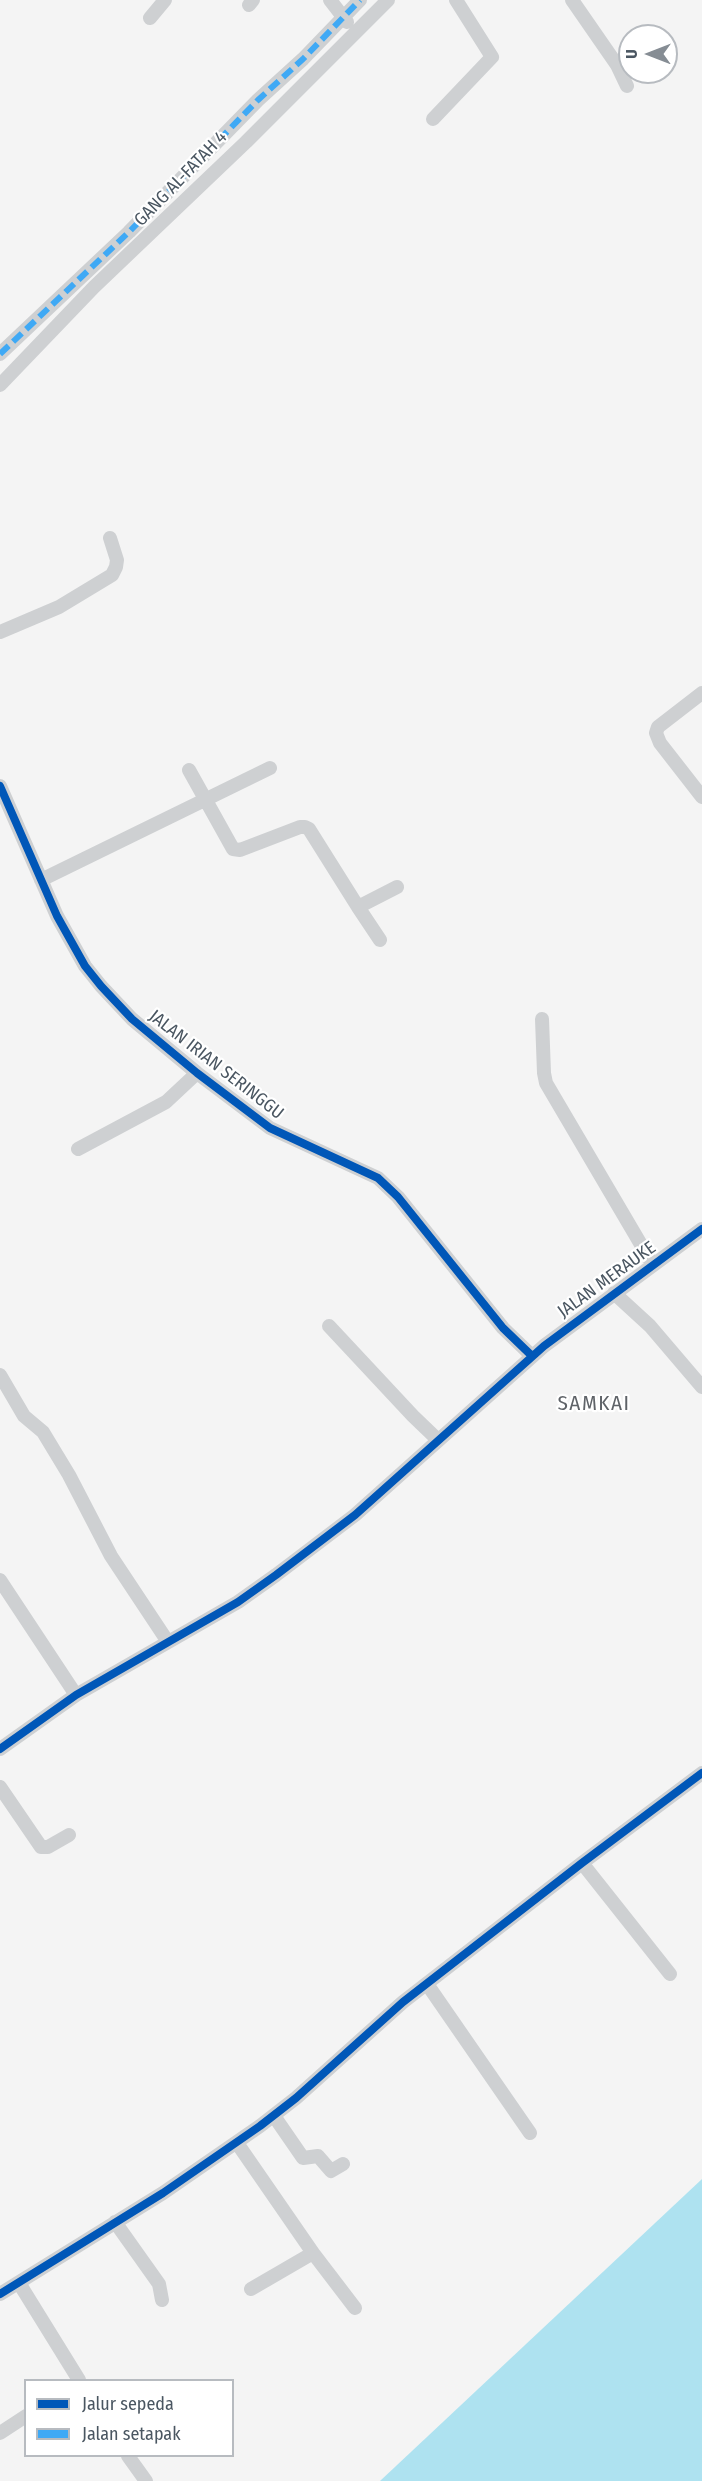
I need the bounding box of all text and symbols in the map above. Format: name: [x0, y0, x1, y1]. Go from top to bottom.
north arrow: [618, 24, 678, 84]
text: U: [622, 49, 641, 59]
street label: GANG AL-FATAH 4: [130, 127, 232, 231]
street label: JALAN IRIAN SERINGGU: [144, 1006, 288, 1124]
street label: JALAN MERAUKE: [554, 1237, 660, 1323]
district label: SAMKAI: [558, 1391, 630, 1417]
legend: [24, 2379, 234, 2457]
text: Jalur sepeda: [82, 2393, 174, 2415]
text: Jalan setapak: [82, 2423, 181, 2445]

